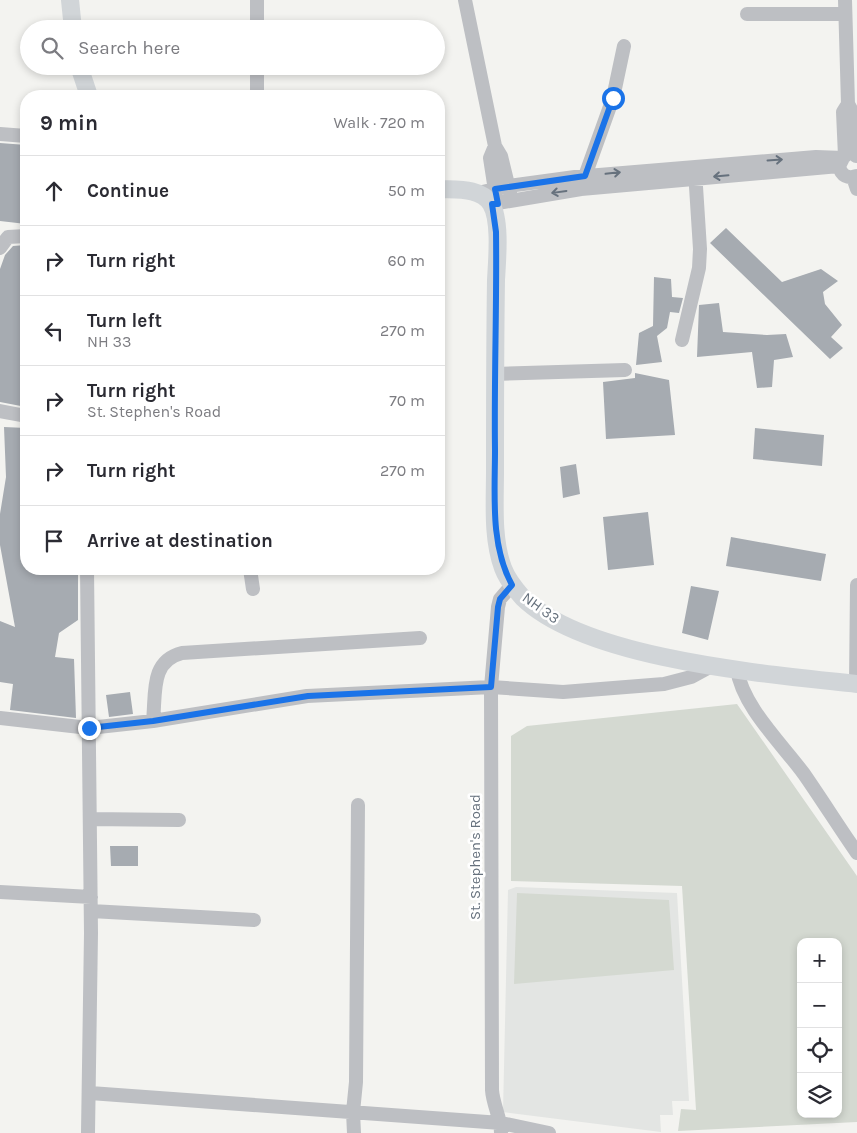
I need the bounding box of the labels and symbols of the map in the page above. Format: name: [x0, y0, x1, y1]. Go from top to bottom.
route start: [602, 87, 625, 110]
one-way arrow: [767, 155, 783, 165]
one-way arrow: [605, 168, 621, 178]
one-way arrow: [713, 171, 729, 181]
one-way arrow: [552, 187, 568, 197]
street label: NH 33: [519, 588, 563, 628]
route end: [78, 717, 101, 740]
street label: St. Stephen's Road: [466, 794, 484, 920]

